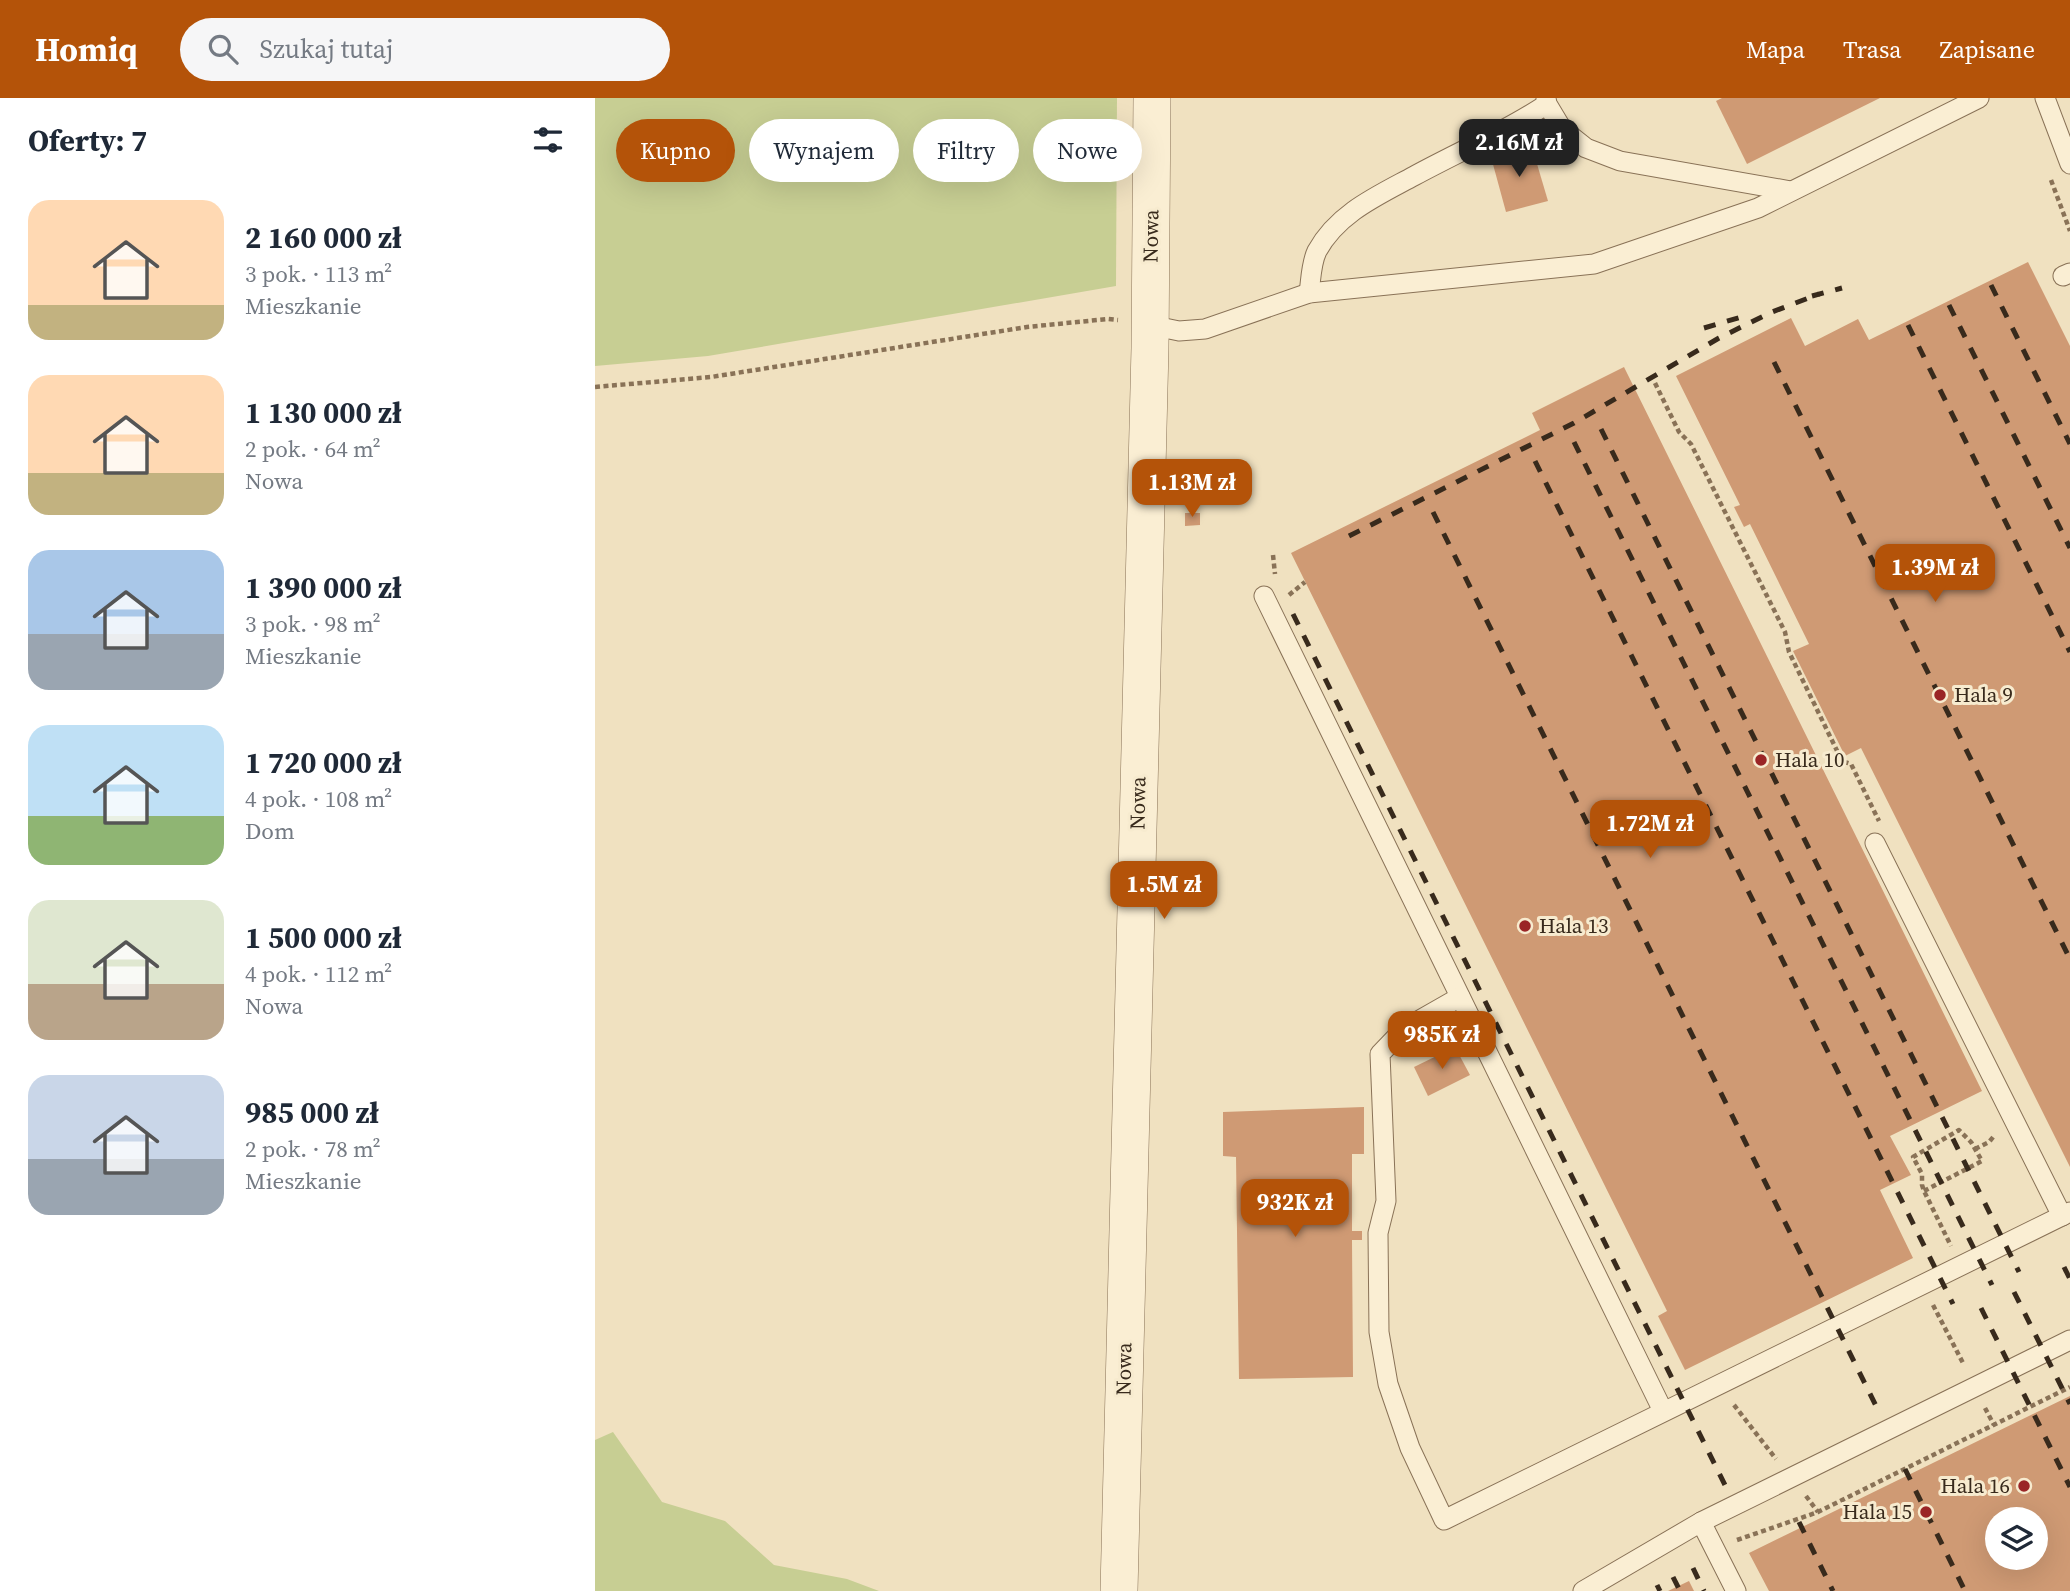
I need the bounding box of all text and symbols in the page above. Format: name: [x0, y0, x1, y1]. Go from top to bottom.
search box: [180, 18, 670, 81]
text: Homiq: [35, 27, 138, 72]
icon: search: [204, 30, 242, 68]
text: Szukaj tutaj: [260, 31, 393, 67]
text: Mapa: [1746, 33, 1805, 66]
text: Trasa: [1843, 33, 1902, 66]
text: Zapisane: [1940, 33, 2035, 66]
chip: Kupno: [616, 119, 735, 182]
chip: Wynajem: [749, 119, 899, 182]
chip: Filtry: [913, 119, 1019, 182]
chip: Nowe: [1033, 119, 1142, 182]
text: Oferty: 7: [28, 120, 147, 161]
pin: 2.16M zł: [1447, 120, 1591, 179]
icon: filters: [529, 121, 567, 159]
text: 2.16M zł: [1475, 126, 1563, 158]
street label: Nowa: [1136, 209, 1165, 263]
text: 2 160 000 zł: [245, 217, 402, 258]
icon: home: [84, 228, 168, 312]
text: 3 pok. · 113 m²: [245, 258, 392, 290]
text: Mieszkanie: [245, 290, 362, 322]
text: 1 130 000 zł: [245, 392, 402, 433]
icon: home: [84, 403, 168, 487]
text: 2 pok. · 64 m²: [245, 433, 381, 465]
pin: 1.13M zł: [1120, 460, 1264, 519]
text: Nowa: [245, 465, 303, 497]
text: 1.13M zł: [1148, 466, 1236, 498]
pin: 1.39M zł: [1863, 545, 2007, 604]
text: 1.39M zł: [1891, 551, 1979, 583]
text: 1 390 000 zł: [245, 567, 402, 608]
icon: home: [84, 578, 168, 662]
text: 3 pok. · 98 m²: [245, 608, 381, 640]
text: Mieszkanie: [245, 640, 362, 672]
place label: Hala 9: [1954, 680, 2013, 709]
marker: Hala 9: [1932, 687, 1948, 703]
text: 1 720 000 zł: [245, 742, 402, 783]
place label: Hala 10: [1775, 745, 1844, 774]
marker: Hala 10: [1753, 752, 1769, 768]
icon: home: [84, 753, 168, 837]
street label: Nowa: [1123, 776, 1152, 830]
text: 4 pok. · 108 m²: [245, 783, 392, 815]
pin: 1.72M zł: [1578, 800, 1722, 860]
text: 1.72M zł: [1606, 807, 1694, 839]
text: Dom: [245, 815, 295, 847]
pin: 1.5M zł: [1099, 862, 1229, 921]
text: 1.5M zł: [1126, 868, 1202, 900]
place label: Hala 13: [1539, 911, 1608, 940]
text: 1 500 000 zł: [245, 917, 402, 958]
marker: Hala 13: [1517, 918, 1533, 934]
icon: home: [84, 928, 168, 1012]
text: 4 pok. · 112 m²: [245, 958, 392, 990]
text: Nowa: [245, 990, 303, 1022]
pin: 985K zł: [1377, 1012, 1507, 1071]
text: 985K zł: [1404, 1018, 1480, 1050]
text: 985 000 zł: [245, 1092, 379, 1133]
icon: home: [84, 1103, 168, 1187]
text: 2 pok. · 78 m²: [245, 1133, 381, 1165]
text: Mieszkanie: [245, 1165, 362, 1197]
pin: 932K zł: [1230, 1180, 1360, 1239]
text: 932K zł: [1257, 1186, 1333, 1218]
street label: Nowa: [1109, 1342, 1138, 1396]
place label: Hala 16: [1941, 1471, 2010, 1500]
marker: Hala 16: [2016, 1478, 2032, 1494]
place label: Hala 15: [1843, 1497, 1912, 1526]
marker: Hala 15: [1918, 1504, 1934, 1520]
map controls: [1985, 1507, 2048, 1570]
button: layers: [1985, 1507, 2048, 1570]

